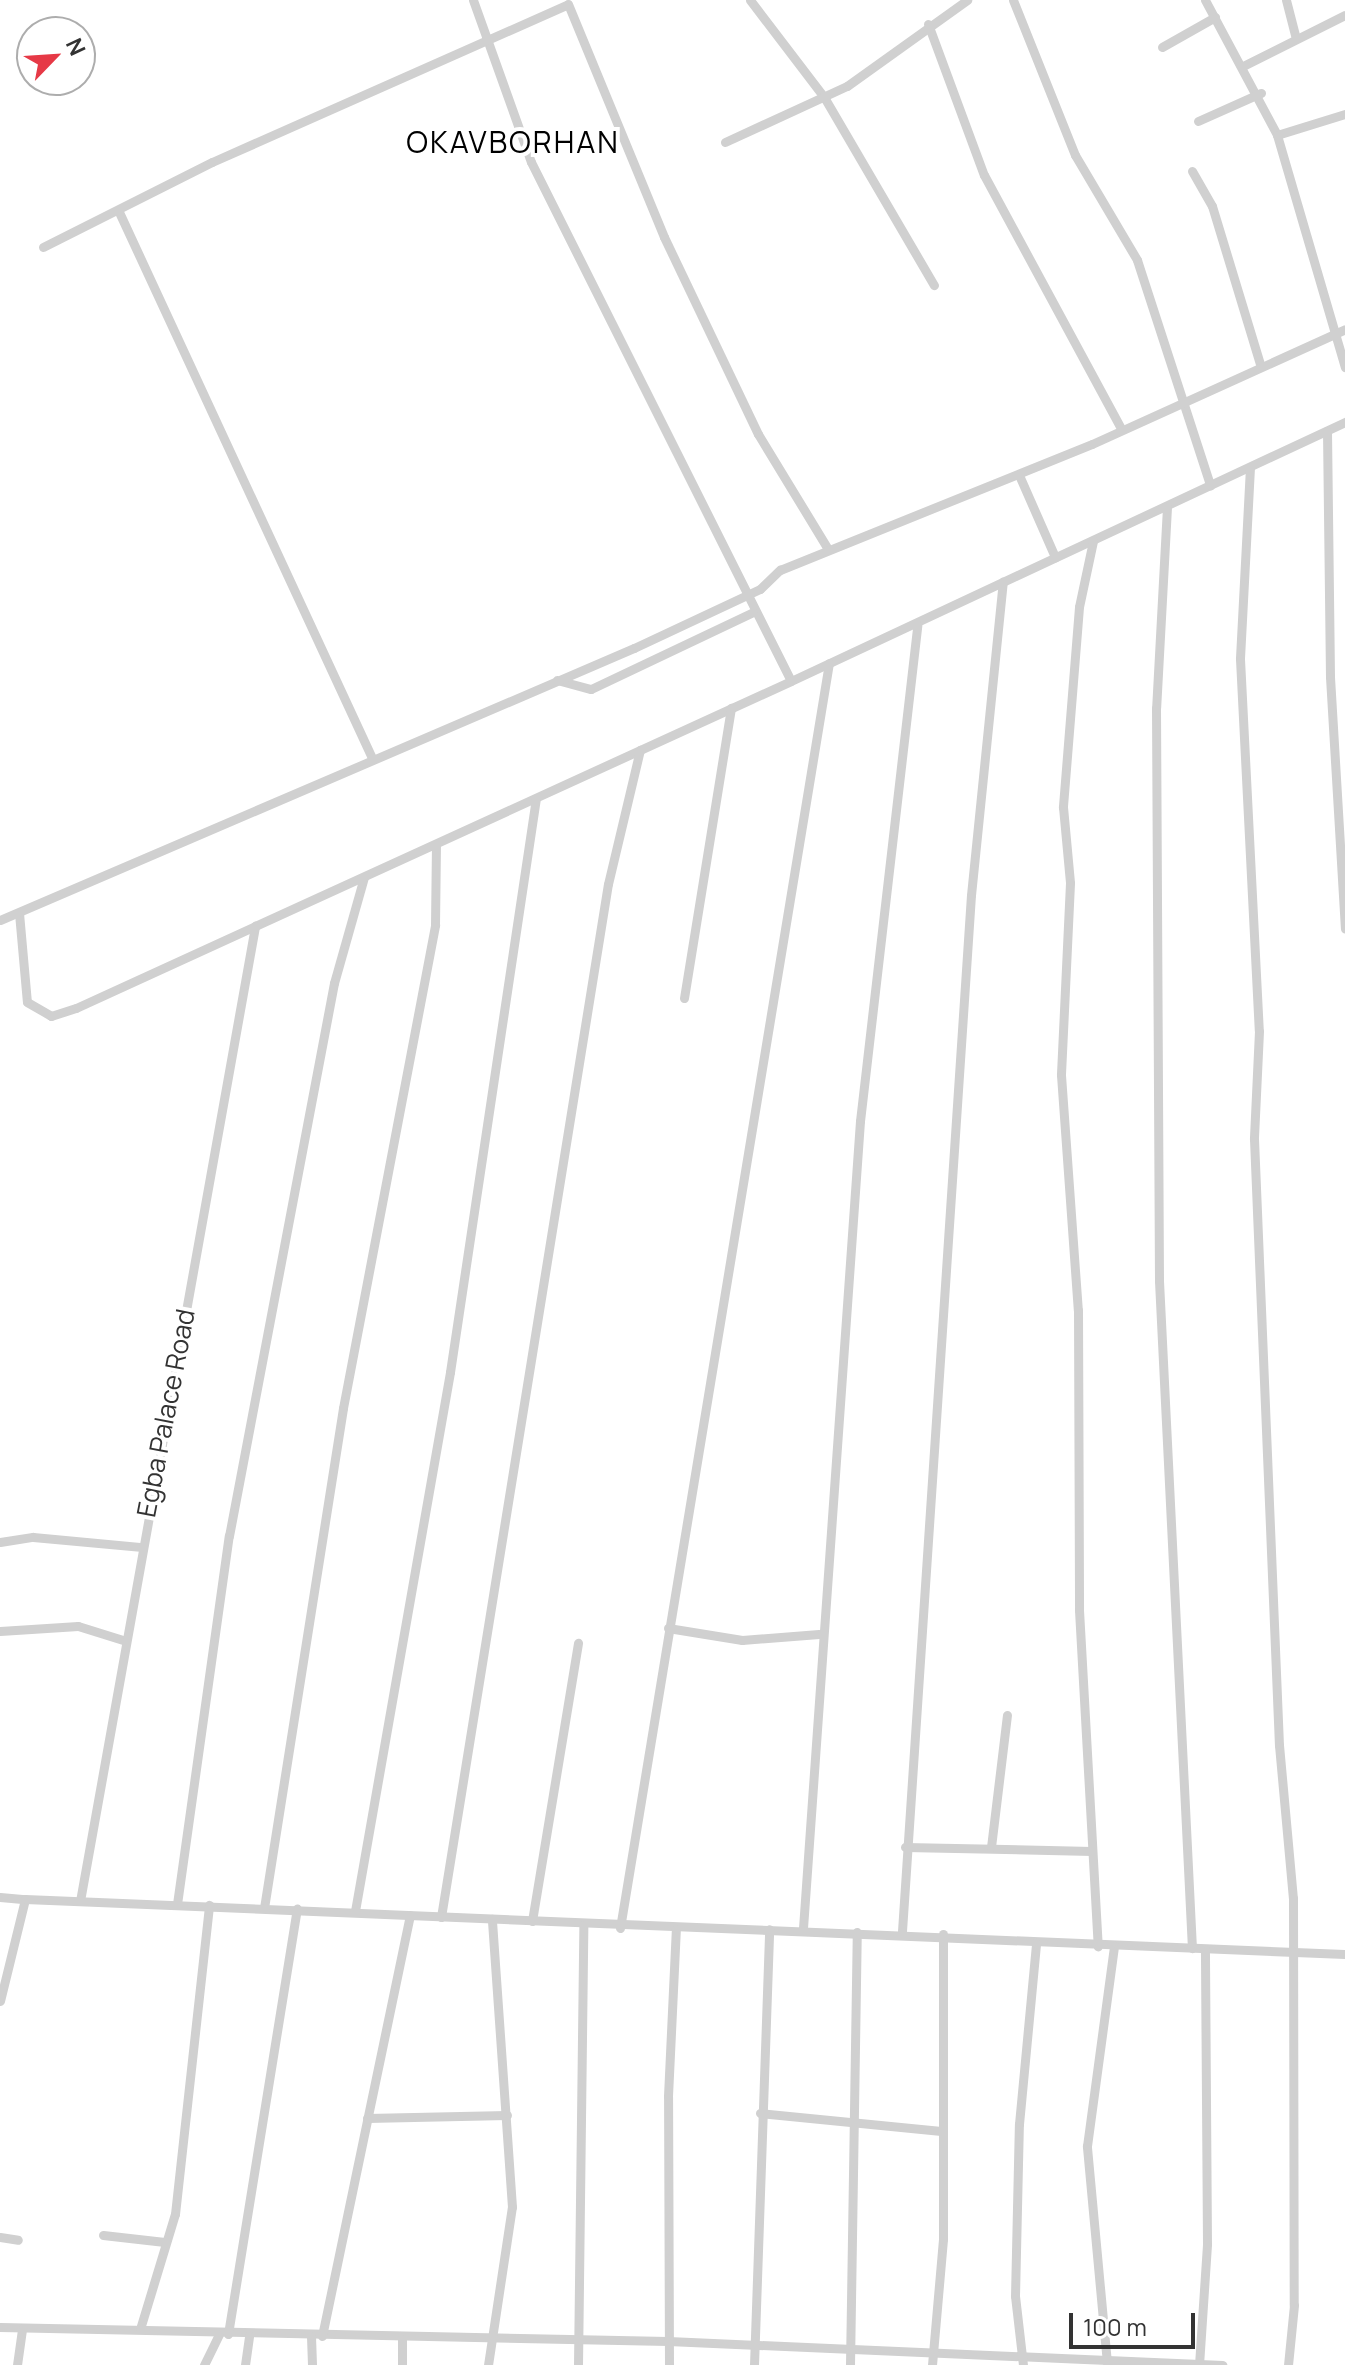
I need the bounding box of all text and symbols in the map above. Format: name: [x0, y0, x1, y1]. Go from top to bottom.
north arrow: [16, 16, 96, 96]
text: N: [59, 33, 93, 60]
district label: OKAVBORHAN: [406, 124, 620, 160]
street label: Egba Palace Road: [131, 1306, 201, 1520]
scale bar: [1073, 2297, 1199, 2347]
text: 100 m: [1083, 2310, 1147, 2343]

